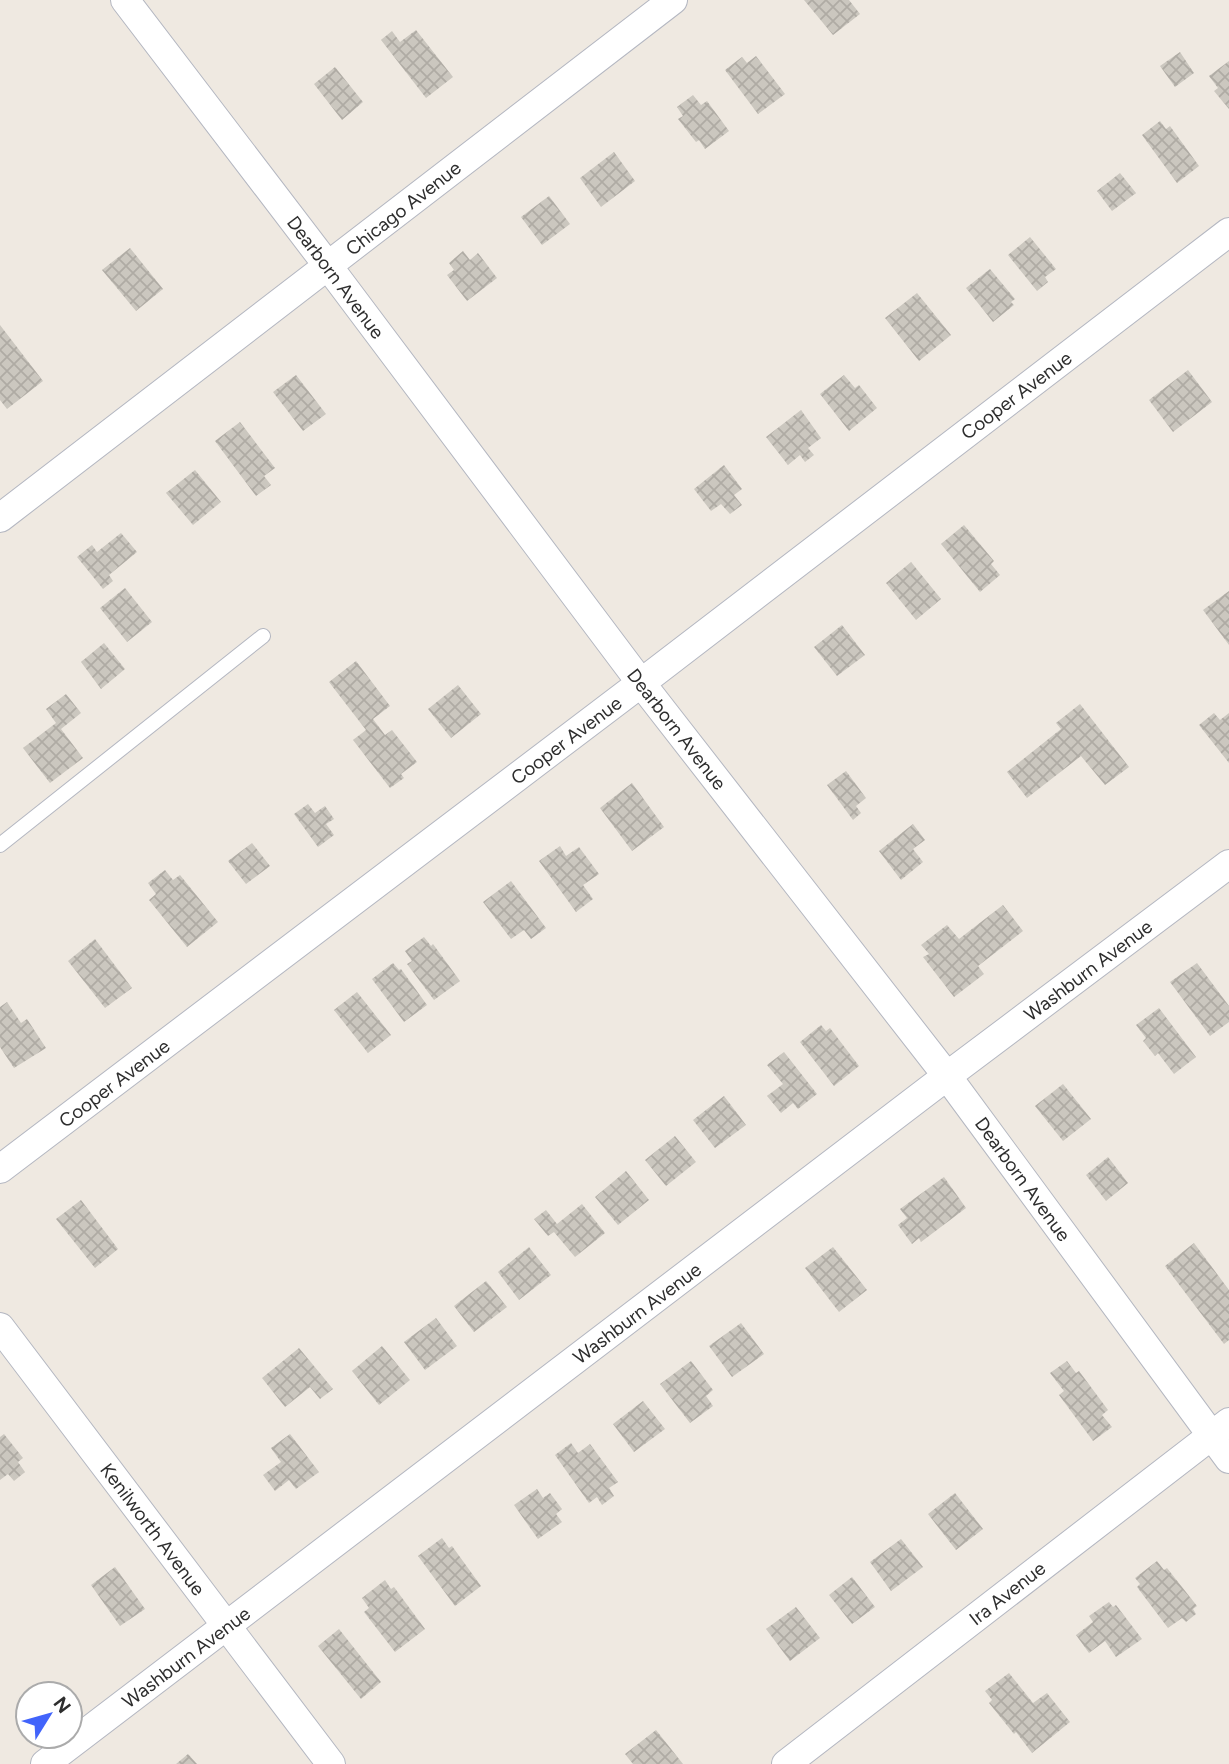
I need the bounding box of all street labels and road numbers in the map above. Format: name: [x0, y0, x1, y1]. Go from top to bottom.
street label: Chicago Avenue: [341, 156, 465, 260]
street label: Dearborn Avenue: [282, 211, 389, 343]
street label: Cooper Avenue: [956, 346, 1076, 445]
street label: Dearborn Avenue: [622, 664, 731, 795]
street label: Cooper Avenue: [506, 691, 626, 790]
street label: Washburn Avenue: [1020, 915, 1157, 1026]
street label: Cooper Avenue: [54, 1034, 174, 1133]
street label: Dearborn Avenue: [970, 1113, 1075, 1246]
street label: Washburn Avenue: [569, 1258, 706, 1369]
street label: Kenilworth Avenue: [95, 1459, 210, 1600]
street label: Ira Avenue: [965, 1557, 1050, 1630]
street label: Washburn Avenue: [118, 1602, 255, 1713]

